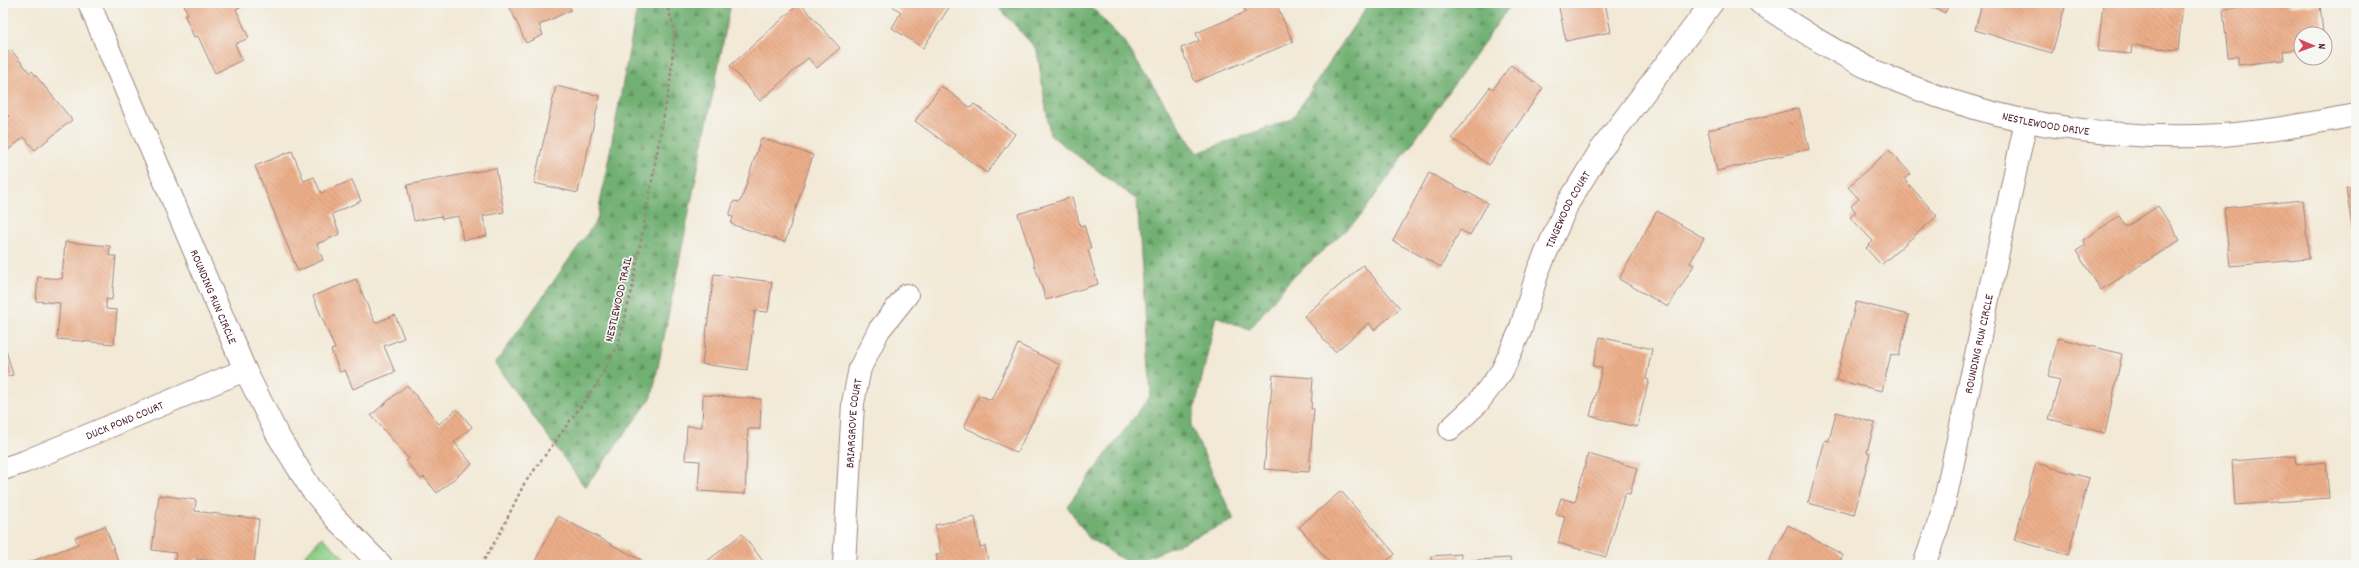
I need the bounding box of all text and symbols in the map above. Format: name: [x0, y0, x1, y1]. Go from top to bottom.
north arrow: [2293, 26, 2333, 66]
text: N: [2313, 43, 2329, 50]
street label: NESTLEWOOD DRIVE: [2000, 108, 2091, 141]
street label: TINGEWOOD COURT: [1542, 168, 1596, 251]
street label: ROUNDING RUN CIRCLE: [185, 247, 240, 348]
street label: NESTLEWOOD TRAIL: [601, 255, 638, 344]
street label: ROUNDING RUN CIRCLE: [1961, 292, 1999, 396]
street label: BRIARGROVE COURT: [842, 377, 868, 469]
street label: DUCK POND COURT: [84, 398, 167, 445]

